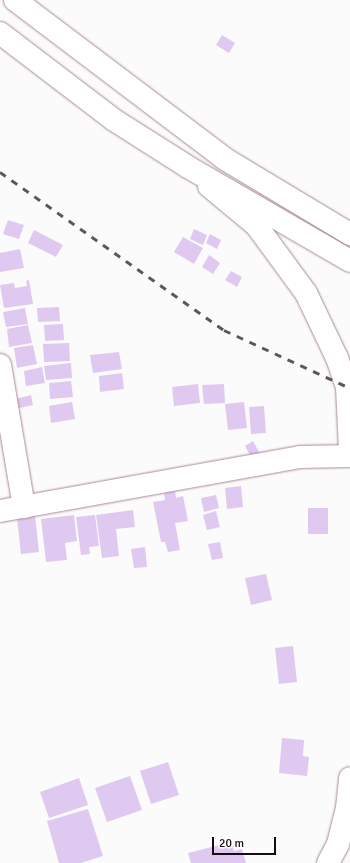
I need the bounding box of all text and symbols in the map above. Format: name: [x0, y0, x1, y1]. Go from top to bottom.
scale bar: [214, 829, 278, 855]
text: 20 m: [219, 836, 244, 851]

